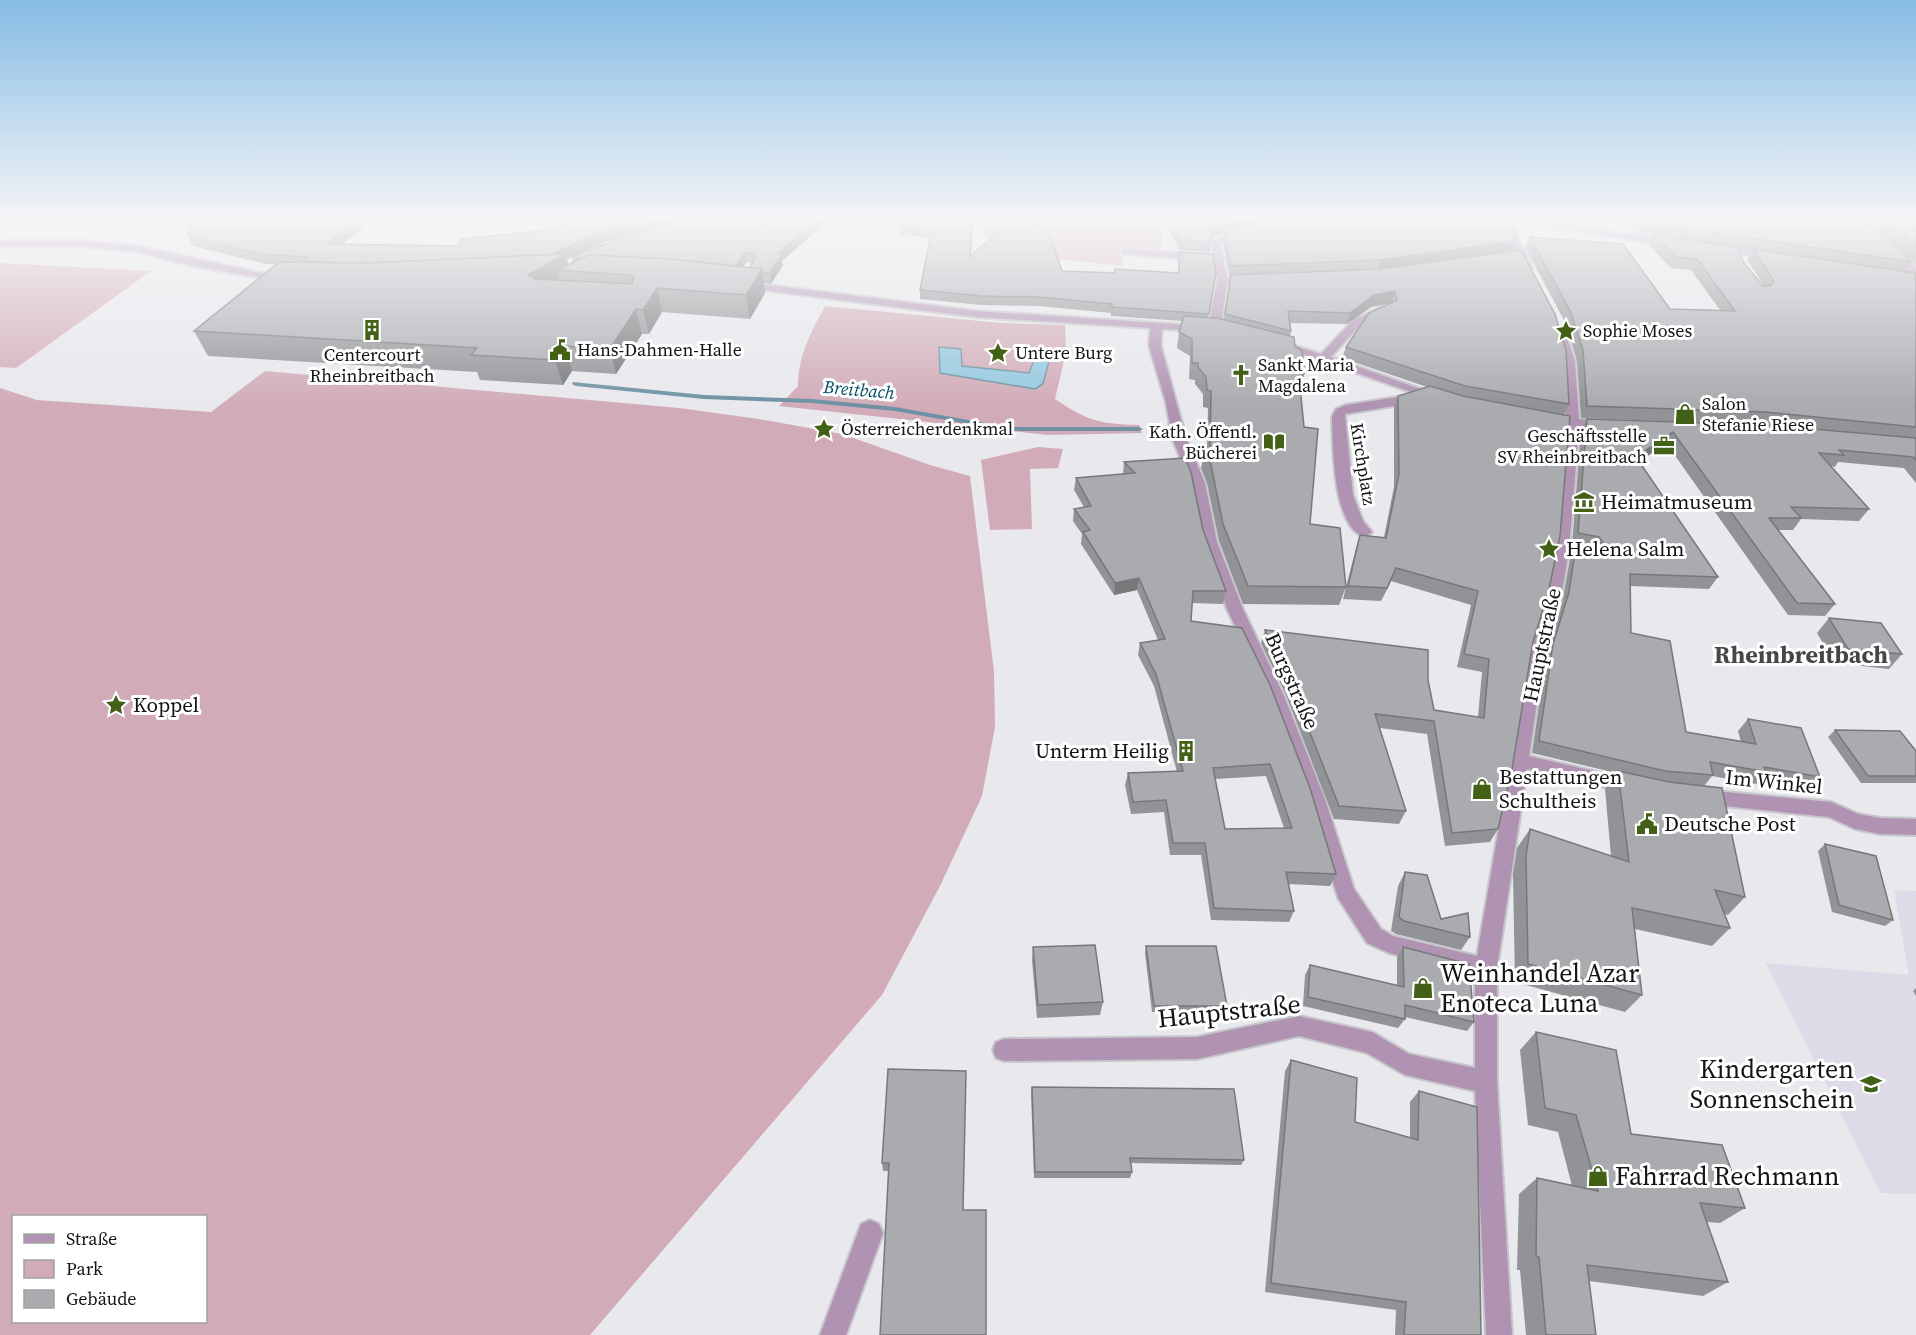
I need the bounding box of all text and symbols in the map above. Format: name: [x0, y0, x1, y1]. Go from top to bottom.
building icon: Centercourt Rheinbreitbach: [360, 318, 384, 342]
place label: Sophie Moses: [1583, 318, 1693, 343]
place icon: Sophie Moses: [1554, 319, 1578, 343]
place label: Hans-Dahmen-Halle: [577, 337, 742, 362]
public building icon: Hans-Dahmen-Halle: [548, 338, 572, 362]
place label: Untere Burg: [1015, 340, 1112, 365]
place icon: Untere Burg: [986, 341, 1010, 365]
place label: Centercourt Rheinbreitbach: [309, 342, 435, 388]
place label: Sankt Maria Magdalena: [1258, 352, 1355, 398]
church icon: Sankt Maria Magdalena: [1229, 363, 1253, 387]
water label: Breitbach: [821, 374, 896, 405]
place label: Salon Stefanie Riese: [1702, 391, 1814, 437]
shop icon: Salon Stefanie Riese: [1673, 402, 1697, 426]
place label: Österreicherdenkmal: [841, 416, 1013, 441]
place icon: Österreicherdenkmal: [812, 417, 836, 441]
place label: Kath. Öffentl. Bücherei: [1149, 419, 1257, 465]
street label: Kirchplatz: [1345, 421, 1382, 507]
place label: Geschäftsstelle SV Rheinbreitbach: [1498, 423, 1647, 469]
library icon: Kath. Öffentl. Bücherei: [1262, 430, 1286, 454]
office icon: Geschäftsstelle SV Rheinbreitbach: [1652, 434, 1676, 458]
place label: Heimatmuseum: [1601, 487, 1753, 516]
museum icon: Heimatmuseum: [1572, 490, 1596, 514]
place label: Helena Salm: [1566, 534, 1685, 563]
place icon: Helena Salm: [1537, 537, 1561, 561]
street label: Hauptstraße: [1515, 585, 1568, 705]
street label: Burgstraße: [1258, 628, 1327, 734]
district label: Rheinbreitbach: [1714, 638, 1888, 671]
place label: Koppel: [133, 690, 199, 719]
place icon: Koppel: [104, 693, 128, 717]
place label: Unterm Heilig: [1035, 736, 1169, 765]
building icon: Unterm Heilig: [1174, 739, 1198, 763]
place label: Bestattungen Schultheis: [1499, 762, 1623, 815]
street label: Im Winkel: [1724, 762, 1824, 801]
shop icon: Bestattungen Schultheis: [1470, 777, 1494, 801]
place label: Deutsche Post: [1664, 809, 1796, 838]
public building icon: Deutsche Post: [1635, 812, 1659, 836]
place label: Weinhandel Azar Enoteca Luna: [1440, 955, 1639, 1021]
shop icon: Weinhandel Azar Enoteca Luna: [1411, 976, 1435, 1000]
street label: Hauptstraße: [1156, 986, 1302, 1036]
place label: Kindergarten Sonnenschein: [1690, 1051, 1854, 1117]
school or university icon: Kindergarten Sonnenschein: [1859, 1072, 1883, 1096]
place label: Fahrrad Rechmann: [1615, 1158, 1840, 1194]
shop icon: Fahrrad Rechmann: [1586, 1164, 1610, 1188]
legend: [12, 1215, 207, 1323]
text: Straße: [66, 1226, 117, 1251]
text: Park: [66, 1256, 103, 1281]
text: Gebäude: [66, 1286, 137, 1311]

